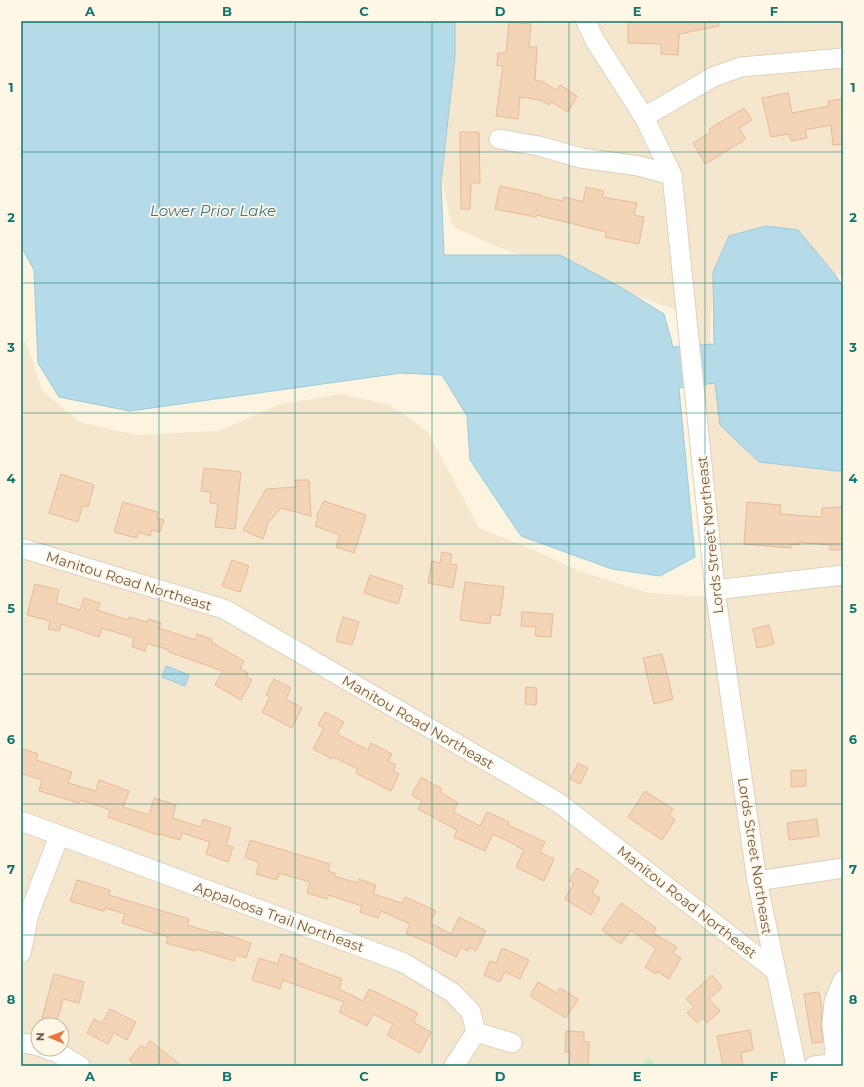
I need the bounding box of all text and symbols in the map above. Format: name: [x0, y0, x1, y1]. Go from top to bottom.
text: A: [84, 3, 96, 19]
text: B: [222, 3, 232, 19]
text: C: [359, 3, 369, 19]
text: D: [495, 3, 506, 19]
text: E: [633, 3, 642, 19]
text: F: [770, 3, 778, 19]
text: 1: [8, 79, 14, 95]
text: 1: [850, 79, 856, 95]
water label: Lower Prior Lake: [150, 201, 276, 220]
text: 2: [7, 209, 15, 225]
text: 2: [849, 209, 857, 225]
text: 3: [6, 339, 15, 355]
text: 3: [848, 339, 857, 355]
street label: Lords Street Northeast: [693, 455, 727, 615]
text: 4: [7, 470, 16, 486]
text: 4: [849, 470, 858, 486]
street label: Manitou Road Northeast: [44, 547, 214, 615]
text: 5: [7, 600, 15, 616]
text: 5: [849, 600, 857, 616]
street label: Manitou Road Northeast: [339, 671, 497, 773]
text: 6: [7, 731, 16, 747]
text: 6: [849, 731, 858, 747]
street label: Lords Street Northeast: [734, 776, 776, 936]
street label: Manitou Road Northeast: [614, 842, 761, 962]
text: 7: [7, 861, 15, 877]
text: 7: [849, 861, 857, 877]
street label: Appaloosa Trail Northeast: [191, 878, 367, 956]
text: 8: [7, 991, 16, 1007]
text: 8: [849, 991, 858, 1007]
north arrow: [30, 1017, 70, 1057]
text: N: [33, 1032, 47, 1041]
text: A: [84, 1068, 96, 1084]
text: B: [222, 1068, 232, 1084]
text: C: [359, 1068, 369, 1084]
text: D: [495, 1068, 506, 1084]
text: E: [633, 1068, 642, 1084]
text: F: [770, 1068, 778, 1084]

